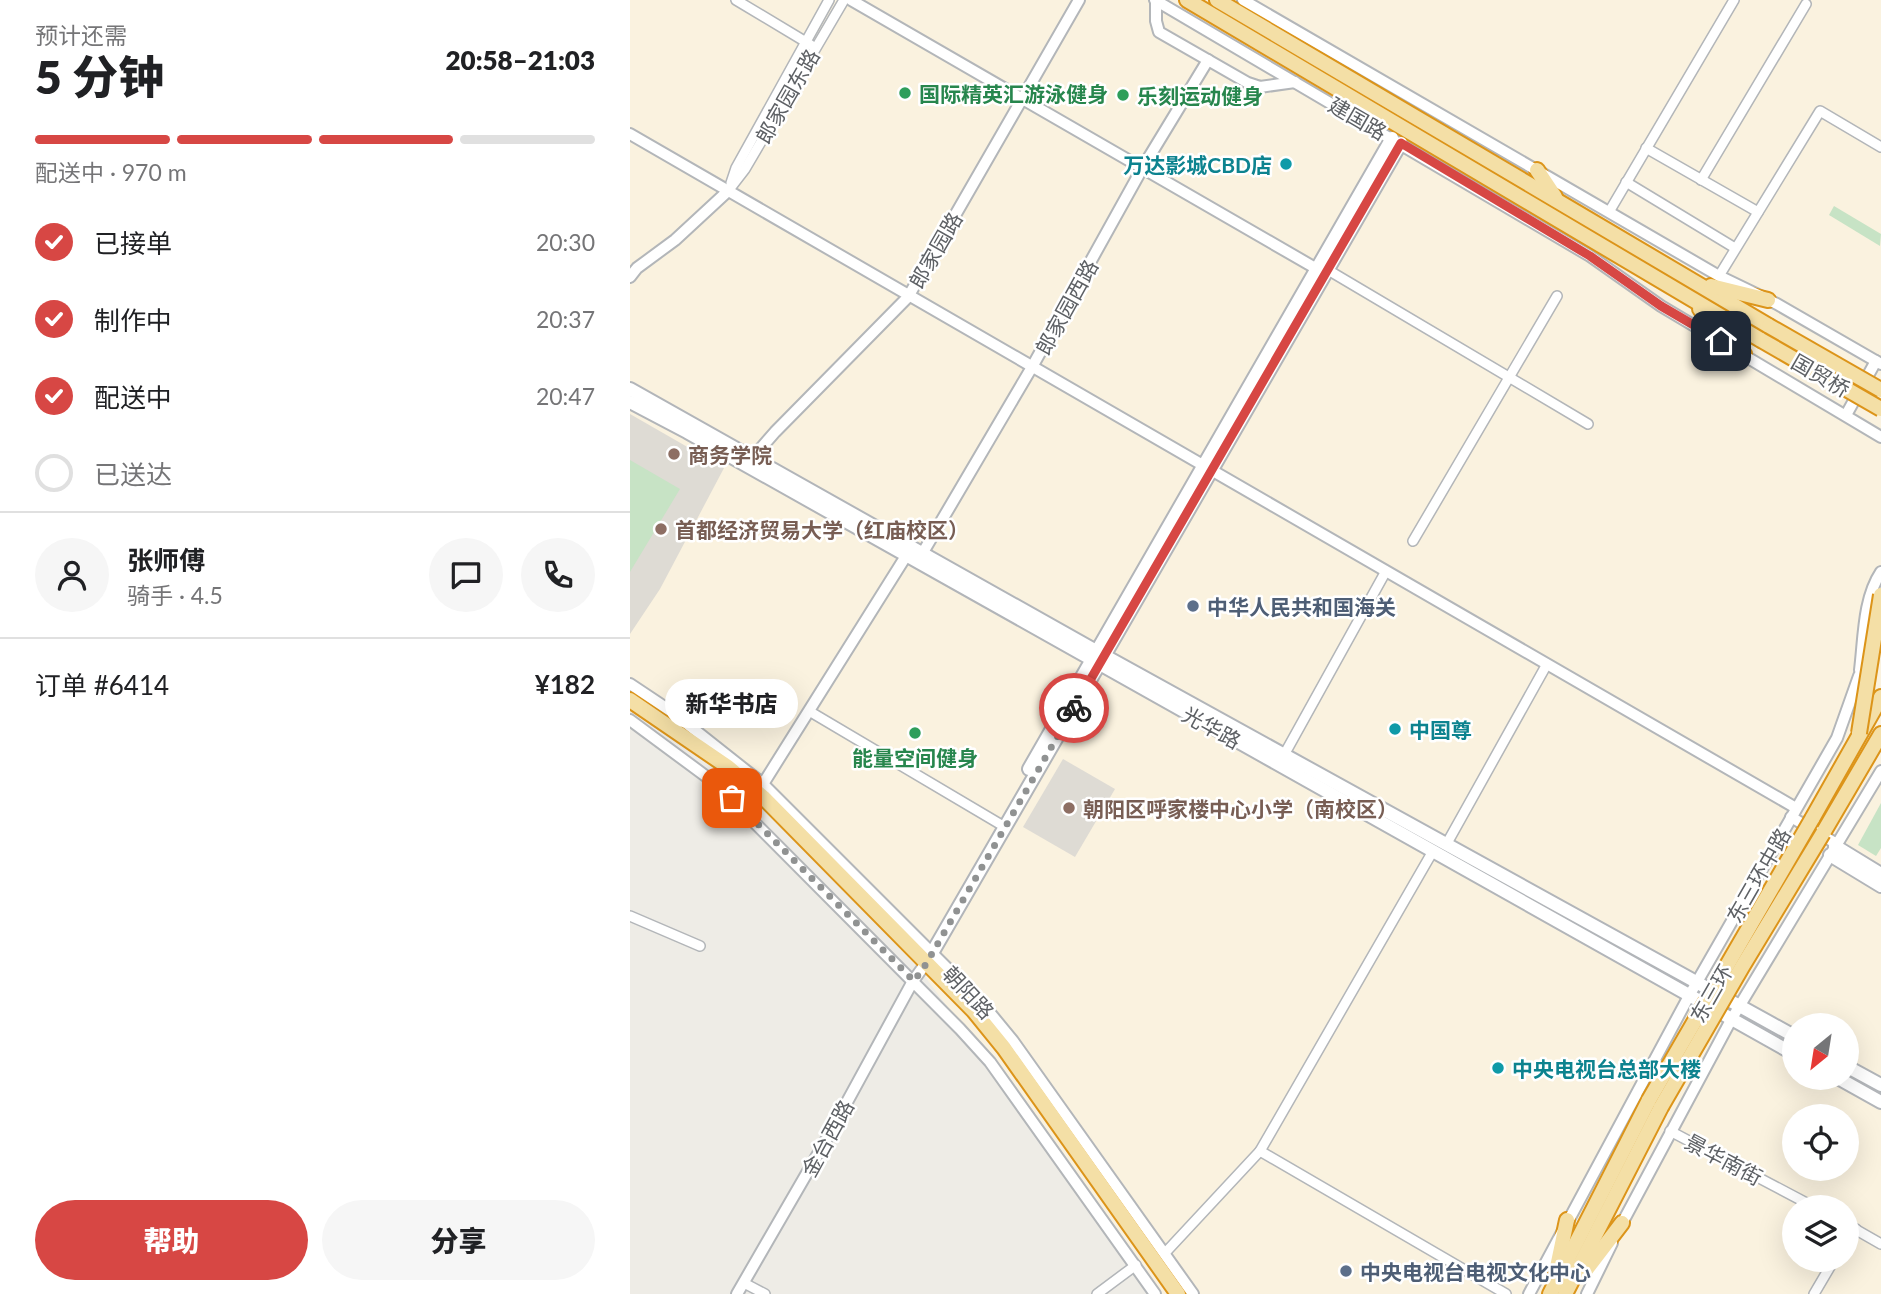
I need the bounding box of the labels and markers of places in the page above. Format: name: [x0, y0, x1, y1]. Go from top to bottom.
place label: 国际精英汇游泳健身: [919, 81, 1108, 106]
place label: 乐刻运动健身: [1137, 83, 1263, 108]
marker: 国际精英汇游泳健身: [897, 85, 913, 101]
marker: 乐刻运动健身: [1115, 87, 1131, 103]
place label: 万达影城CBD店: [1123, 152, 1272, 177]
marker: 万达影城CBD店: [1278, 156, 1294, 172]
pin: [1691, 311, 1751, 371]
place label: 商务学院: [688, 442, 772, 467]
marker: 商务学院: [666, 446, 682, 462]
place label: 首都经济贸易大学（红庙校区）: [675, 517, 969, 542]
marker: 首都经济贸易大学（红庙校区）: [653, 521, 669, 537]
place label: 中华人民共和国海关: [1207, 594, 1396, 619]
marker: 中华人民共和国海关: [1185, 598, 1201, 614]
callout: 新华书店: [666, 679, 798, 728]
place label: 中国尊: [1409, 717, 1472, 742]
marker: 中国尊: [1387, 721, 1403, 737]
marker: 能量空间健身: [907, 725, 923, 741]
place label: 能量空间健身: [852, 745, 978, 770]
pin: [702, 768, 762, 828]
place label: 朝阳区呼家楼中心小学（南校区）: [1083, 796, 1398, 821]
marker: 朝阳区呼家楼中心小学（南校区）: [1061, 800, 1077, 816]
place label: 中央电视台总部大楼: [1512, 1056, 1701, 1081]
marker: 中央电视台总部大楼: [1490, 1060, 1506, 1076]
place label: 中央电视台电视文化中心: [1360, 1259, 1591, 1284]
marker: 中央电视台电视文化中心: [1338, 1263, 1354, 1279]

